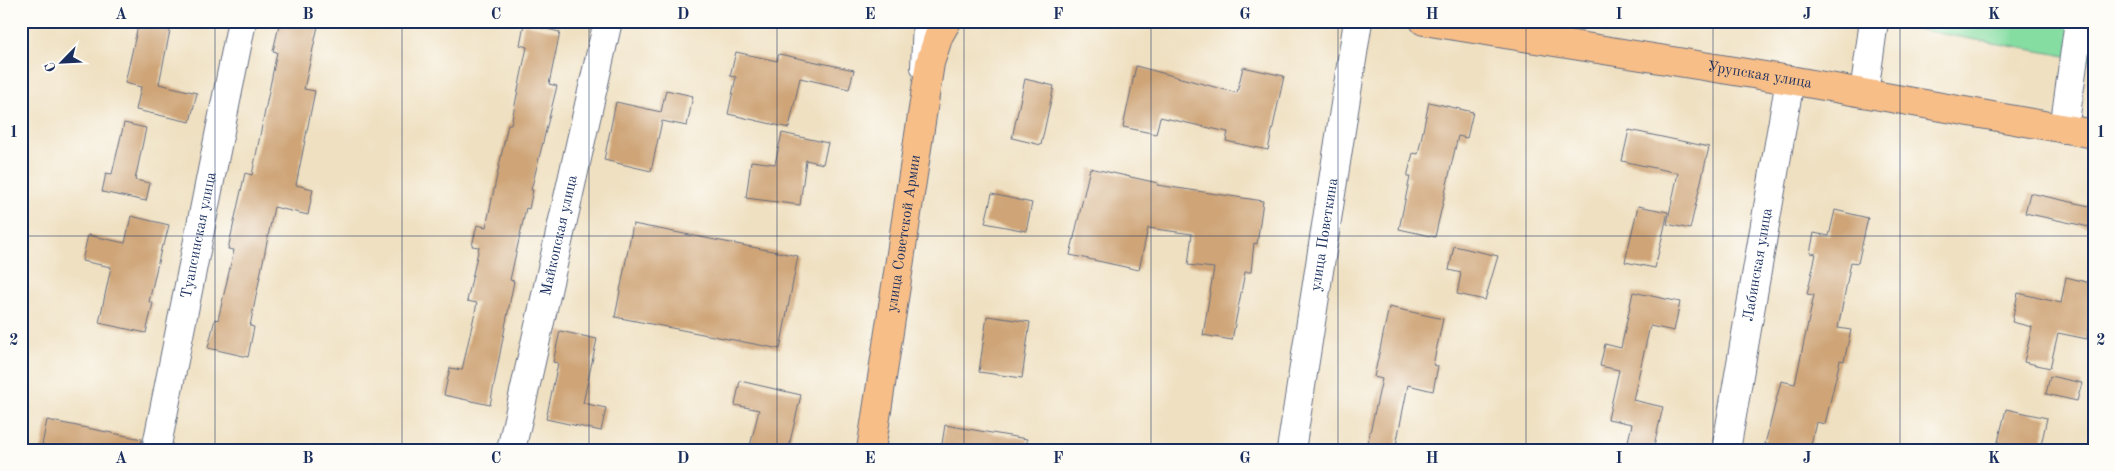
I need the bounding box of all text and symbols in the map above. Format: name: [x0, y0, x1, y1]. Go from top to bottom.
text: A: [115, 7, 127, 23]
text: B: [302, 7, 314, 23]
text: C: [491, 7, 501, 23]
text: D: [677, 7, 689, 23]
text: E: [864, 7, 876, 23]
text: F: [1053, 7, 1064, 23]
text: G: [1239, 7, 1251, 23]
text: H: [1425, 7, 1439, 23]
text: I: [1615, 7, 1623, 23]
text: J: [1803, 7, 1812, 23]
text: K: [1988, 7, 2000, 23]
north arrow: [38, 38, 88, 88]
street label: Урупская улица: [1706, 59, 1814, 91]
text: С: [43, 60, 59, 74]
text: 1: [9, 125, 19, 141]
text: 1: [2096, 125, 2106, 141]
street label: улица Советской Армии: [885, 154, 923, 313]
street label: Туапсинская улица: [179, 170, 219, 300]
street label: Майкопская улица: [539, 173, 581, 297]
street label: улица Поветкина: [1308, 176, 1341, 292]
street label: Лабинская улица: [1741, 206, 1775, 323]
text: 2: [9, 333, 19, 349]
text: 2: [2096, 333, 2106, 349]
text: A: [115, 451, 127, 467]
text: B: [302, 451, 314, 467]
text: C: [491, 451, 501, 467]
text: D: [677, 451, 689, 467]
text: E: [864, 451, 876, 467]
text: F: [1053, 451, 1064, 467]
text: G: [1239, 451, 1251, 467]
text: H: [1425, 451, 1439, 467]
text: I: [1615, 451, 1623, 467]
text: J: [1803, 451, 1812, 467]
text: K: [1988, 451, 2000, 467]

